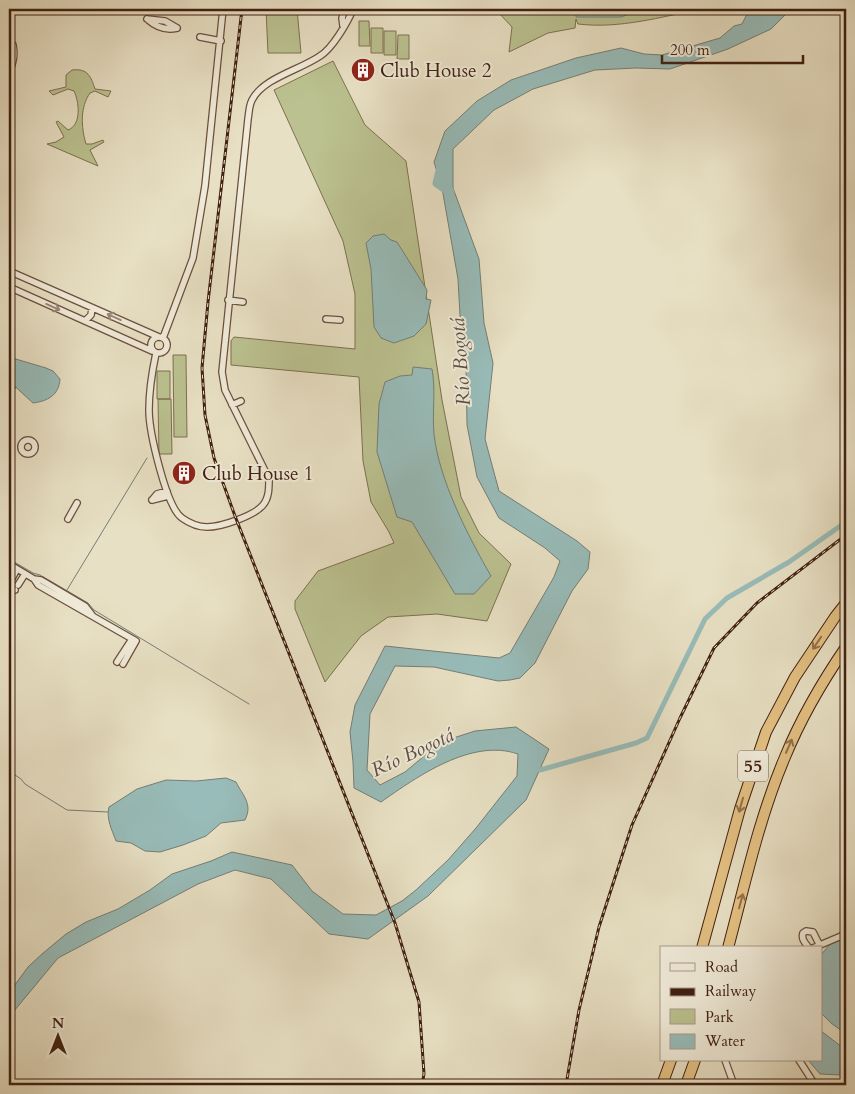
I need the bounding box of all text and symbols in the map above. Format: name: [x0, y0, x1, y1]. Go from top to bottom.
scale bar: [662, 32, 804, 64]
text: 200 m: [670, 40, 710, 60]
building icon: Club House 2: [350, 57, 376, 83]
place label: Club House 2: [380, 58, 492, 84]
one-way arrow: [45, 302, 60, 312]
one-way arrow: [107, 312, 122, 322]
water label: Río Bogotá: [444, 316, 477, 407]
building icon: Club House 1: [171, 460, 197, 486]
place label: Club House 1: [202, 461, 314, 487]
one-way arrow: [812, 635, 822, 649]
water label: Río Bogotá: [366, 721, 459, 783]
one-way arrow: [785, 739, 795, 754]
road number: 55: [738, 750, 768, 781]
one-way arrow: [736, 796, 746, 812]
one-way arrow: [737, 893, 746, 909]
legend: [660, 946, 822, 1062]
text: Road: [705, 957, 738, 977]
text: Railway: [705, 981, 756, 1001]
text: Park: [705, 1007, 734, 1027]
north arrow: [32, 1012, 82, 1062]
text: N: [52, 1014, 64, 1033]
text: Water: [704, 1031, 746, 1051]

